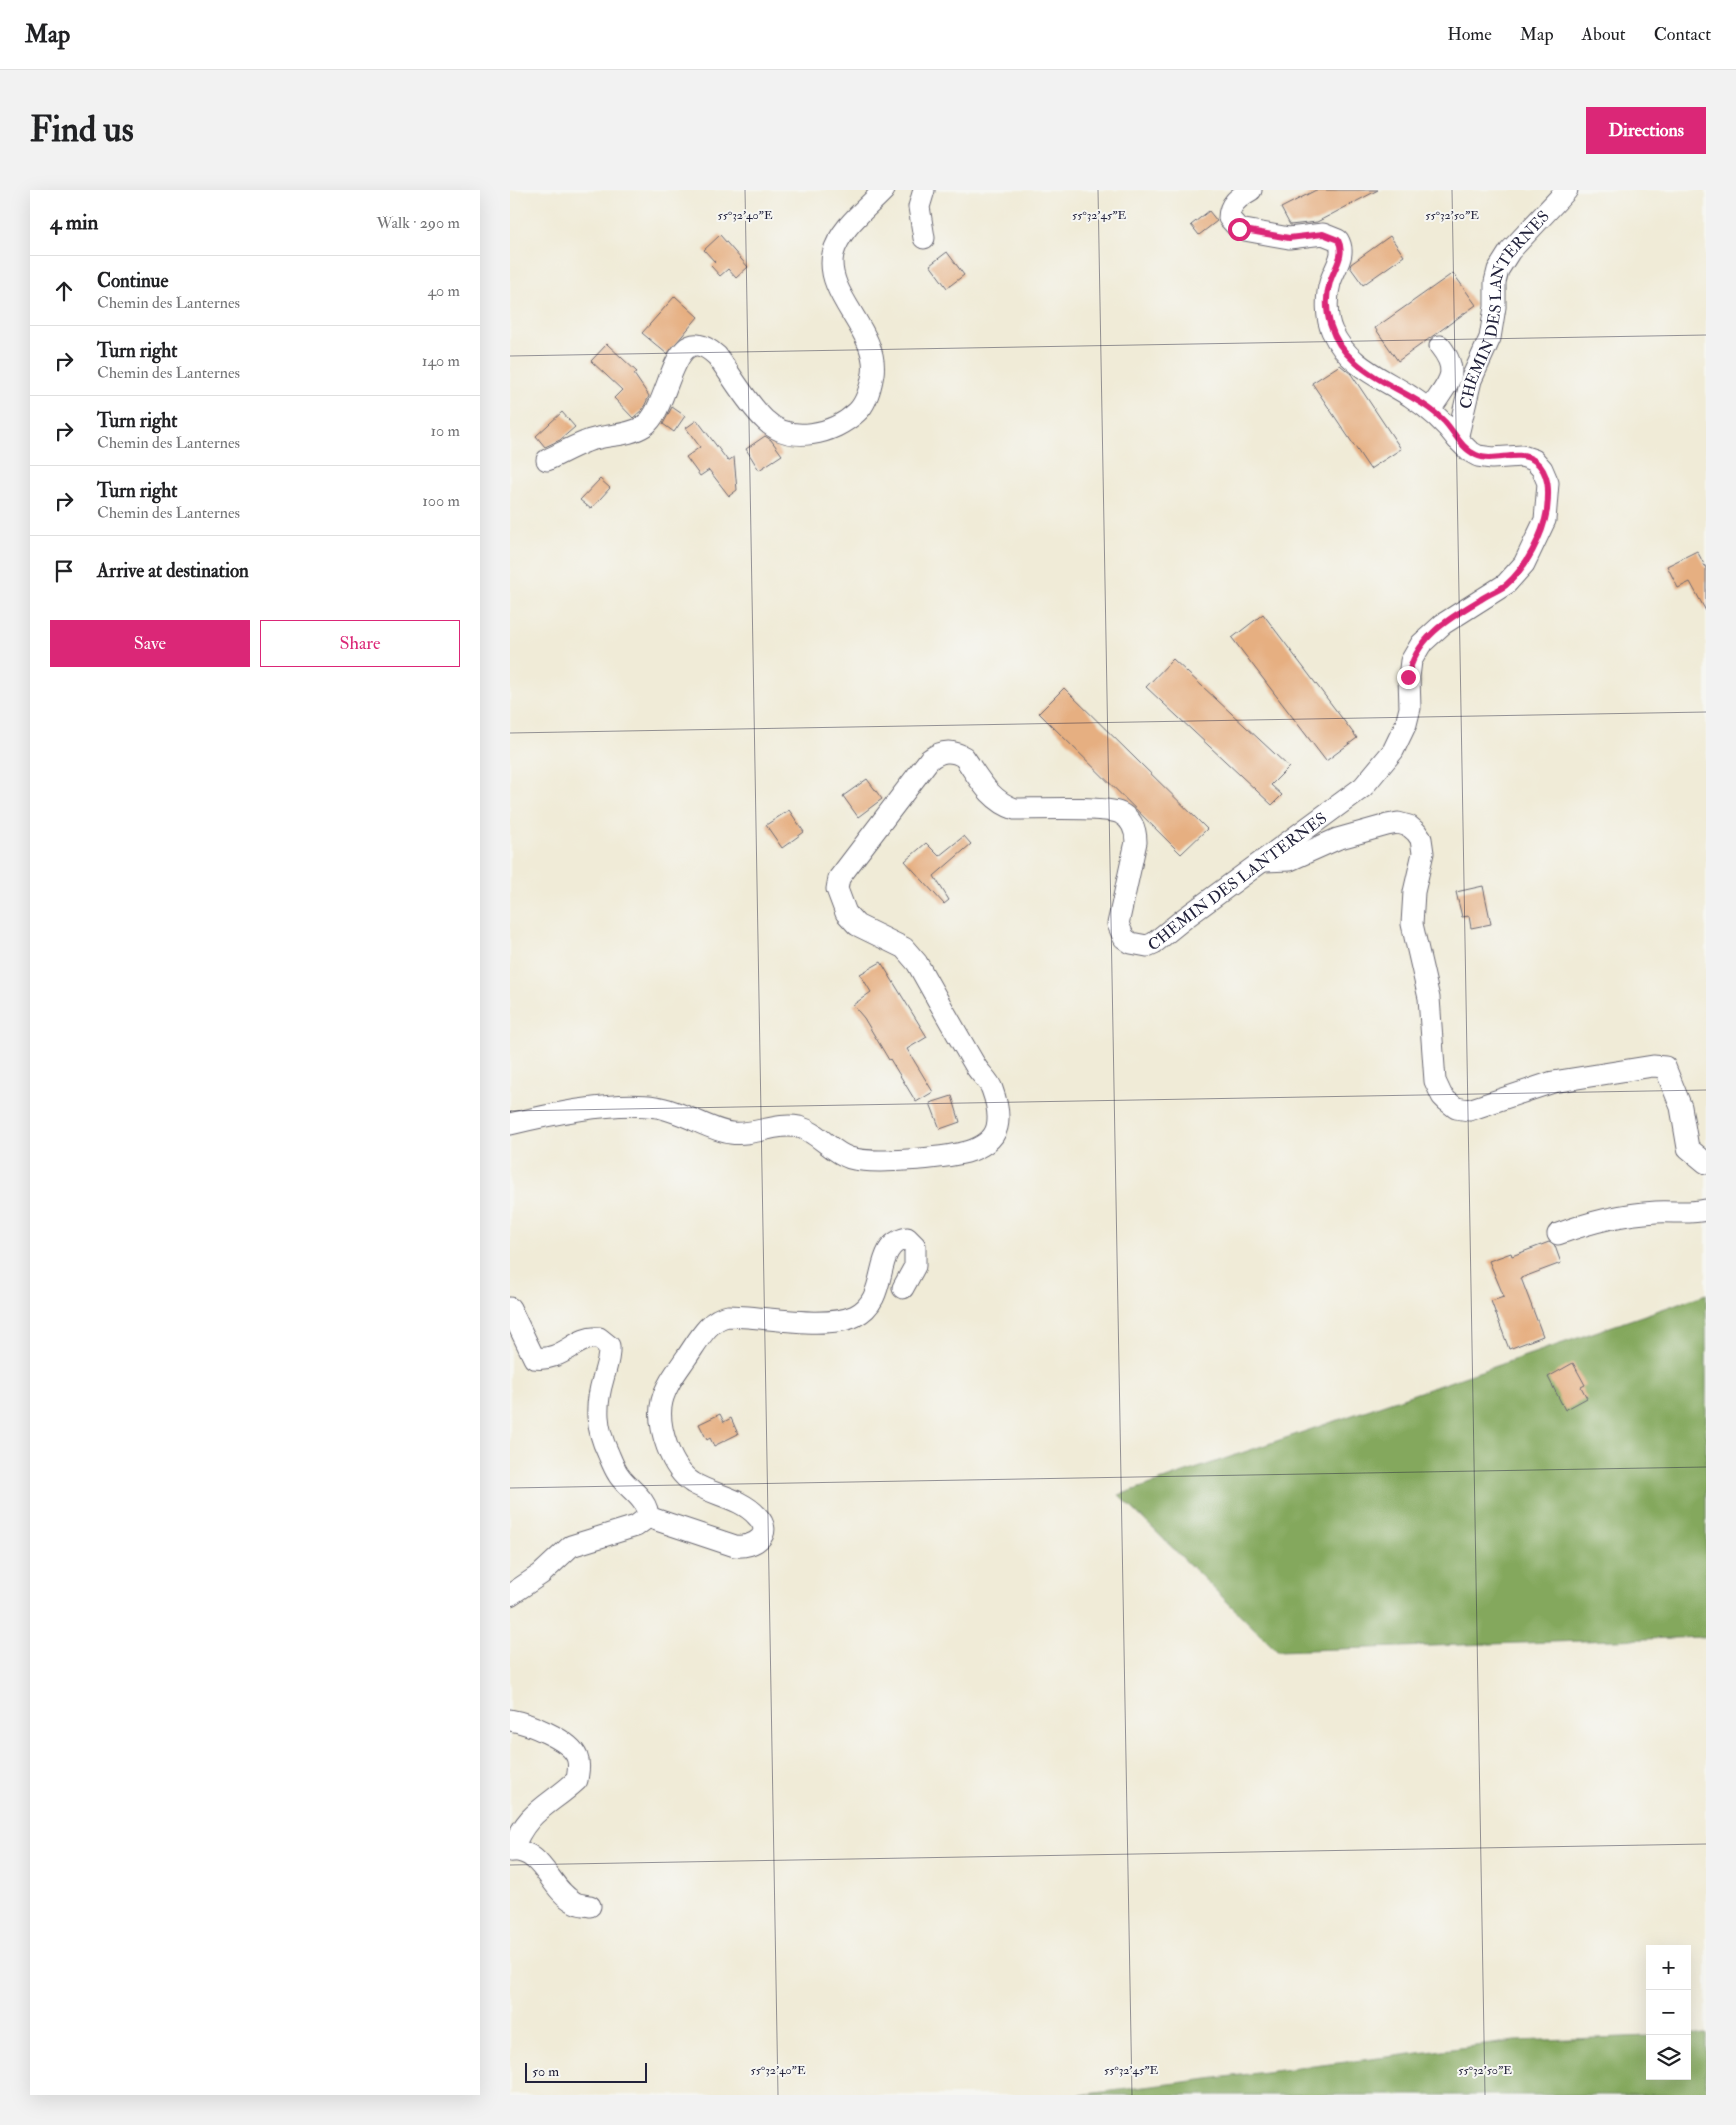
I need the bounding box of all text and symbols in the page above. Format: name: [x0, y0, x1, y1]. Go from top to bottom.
text: Map: [25, 19, 70, 50]
text: Home: [1447, 23, 1492, 46]
text: Map: [1520, 23, 1554, 46]
text: About: [1582, 23, 1626, 46]
text: Contact: [1654, 23, 1711, 46]
button: Directions: [1586, 107, 1706, 154]
text: Find us: [30, 108, 134, 152]
street label: CHEMIN DES LANTERNES: [1456, 207, 1554, 411]
text: 55°32'40"E: [717, 208, 773, 223]
text: 55°32'45"E: [1072, 208, 1126, 223]
text: 55°32'50"E: [1425, 208, 1479, 223]
text: 4 min: [50, 209, 98, 236]
text: Walk · 290 m: [377, 213, 460, 233]
route start: [1228, 218, 1251, 241]
text: Continue: [97, 269, 168, 293]
icon: ahead: [50, 277, 78, 305]
text: 40 m: [427, 281, 460, 301]
text: Chemin des Lanternes: [97, 293, 240, 313]
text: Turn right: [97, 339, 177, 363]
icon: right: [50, 347, 78, 375]
text: 140 m: [422, 351, 460, 371]
text: Chemin des Lanternes: [97, 363, 240, 383]
text: Turn right: [97, 409, 177, 433]
icon: right: [50, 417, 78, 445]
text: 10 m: [430, 421, 460, 441]
text: Chemin des Lanternes: [97, 433, 240, 453]
text: Turn right: [97, 479, 177, 503]
icon: right: [50, 487, 78, 515]
text: 100 m: [422, 491, 460, 511]
text: Chemin des Lanternes: [97, 503, 240, 523]
icon: arrive: [50, 557, 78, 585]
text: Arrive at destination: [97, 559, 249, 583]
button: Save: [50, 620, 250, 667]
button: Share: [260, 620, 460, 667]
route end: [1397, 666, 1420, 689]
street label: CHEMIN DES LANTERNES: [1145, 808, 1331, 955]
map controls: [1646, 1945, 1691, 2080]
button: +: [1646, 1945, 1691, 1990]
button: −: [1646, 1990, 1691, 2035]
button: layers: [1646, 2035, 1691, 2080]
scale bar: [525, 2060, 648, 2083]
text: 50 m: [532, 2063, 559, 2080]
text: 55°32'40"E: [750, 2063, 806, 2078]
text: 55°32'45"E: [1104, 2063, 1158, 2078]
text: 55°32'50"E: [1458, 2063, 1512, 2078]

